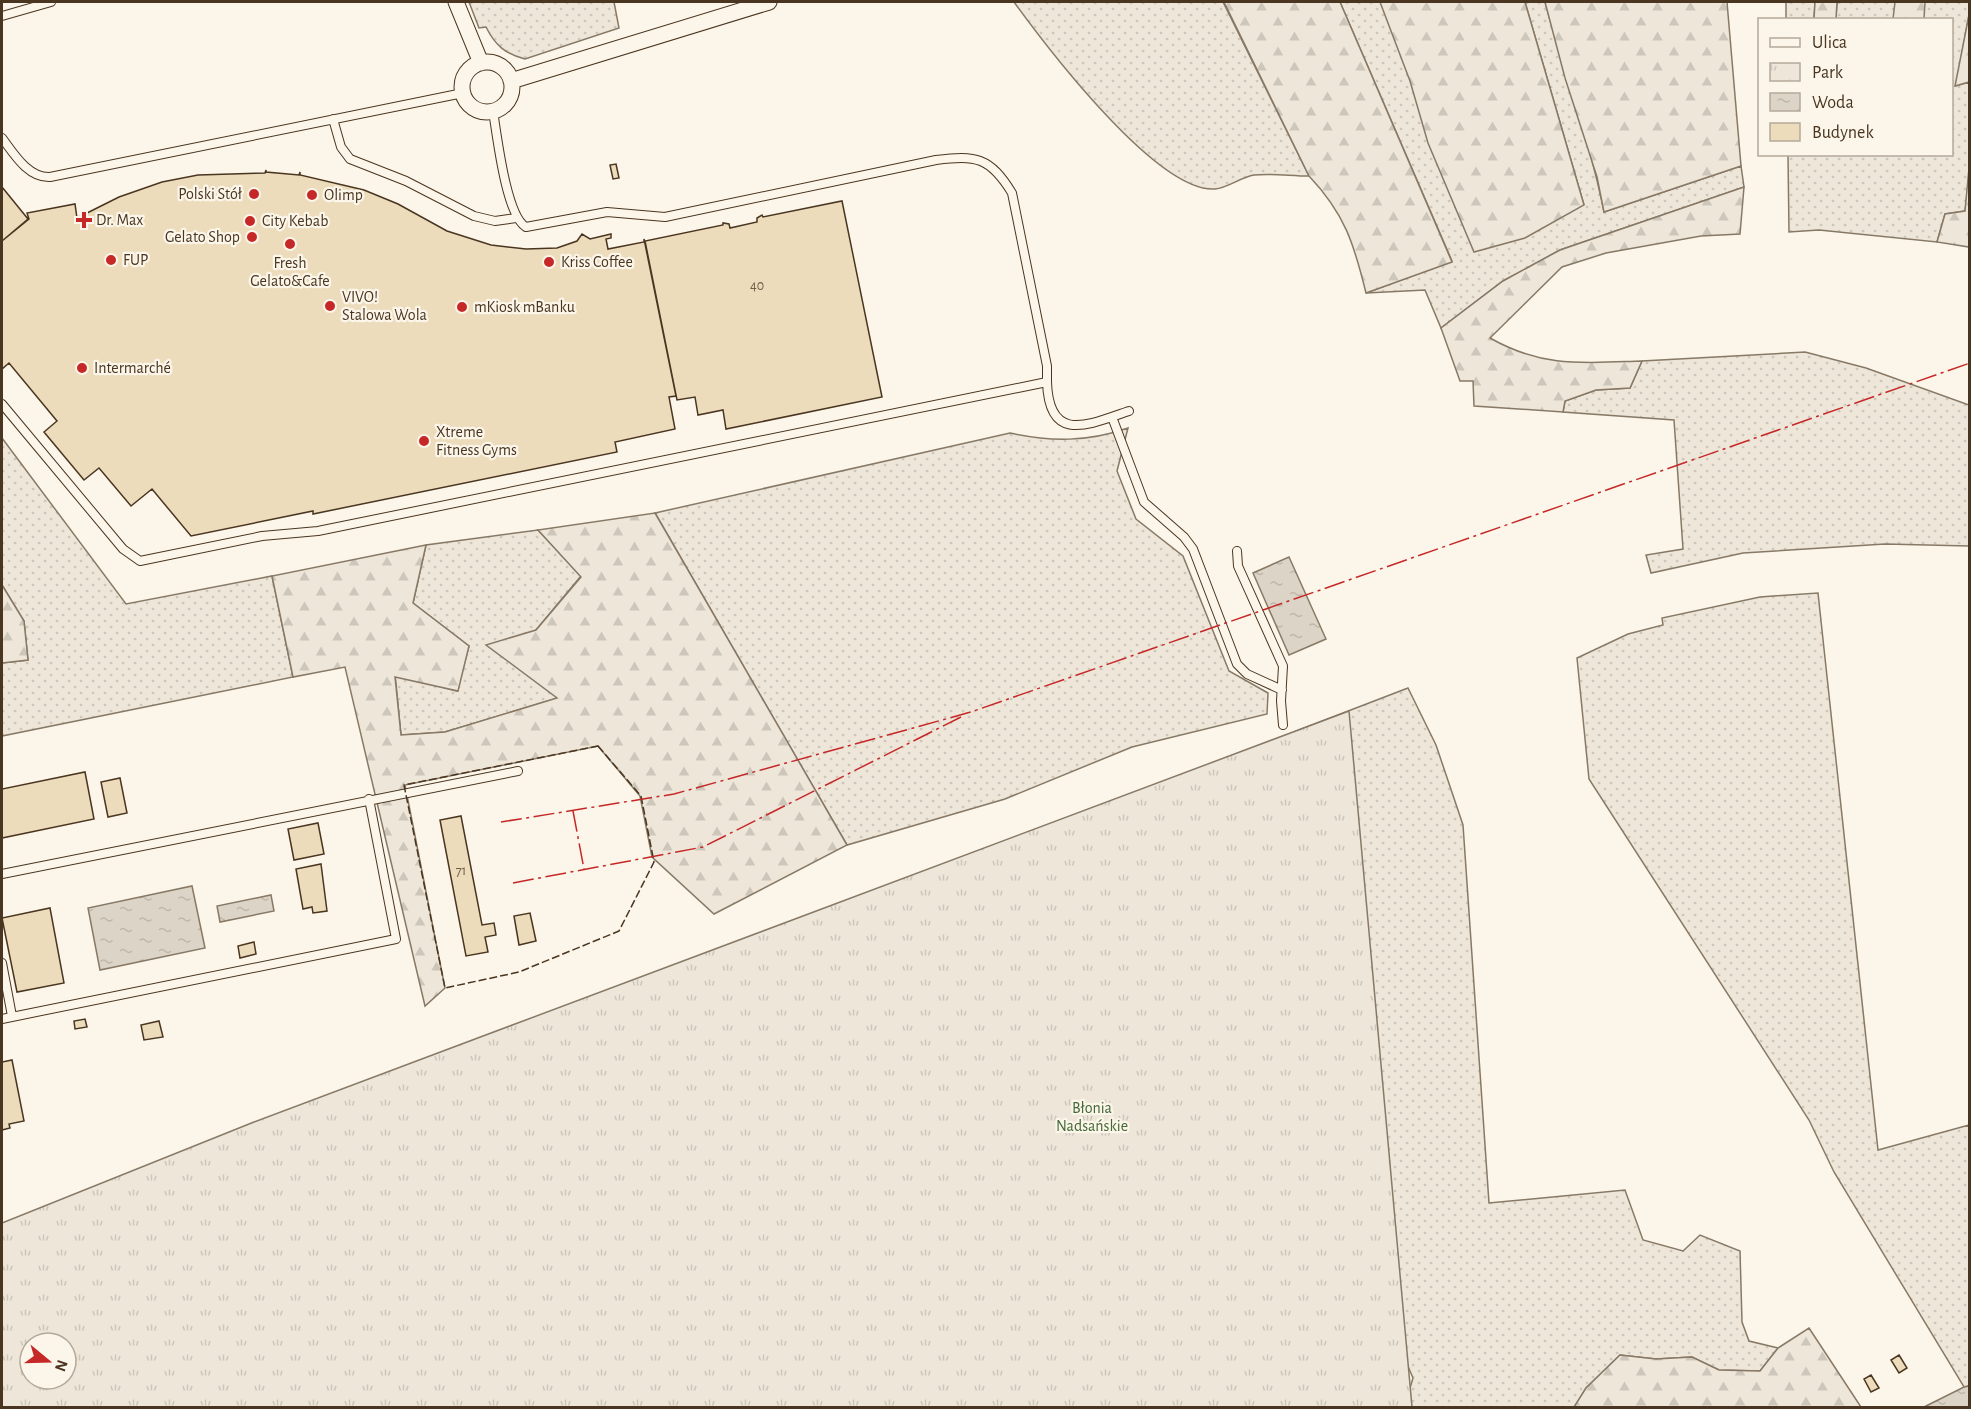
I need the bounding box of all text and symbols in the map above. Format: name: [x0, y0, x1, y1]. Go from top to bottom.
legend: [1758, 18, 1953, 156]
text: Ulica: [1812, 34, 1847, 52]
text: Park: [1812, 64, 1844, 82]
text: Woda: [1812, 94, 1854, 112]
text: Budynek: [1812, 124, 1874, 142]
place label: Polski Stół: [178, 186, 243, 202]
marker: Polski Stół: [247, 187, 261, 201]
place label: Olimp: [324, 187, 363, 203]
marker: Olimp: [305, 188, 319, 202]
place label: Dr. Max: [96, 212, 143, 228]
marker: Dr. Max: [77, 213, 91, 227]
place label: City Kebab: [262, 213, 328, 230]
marker: City Kebab: [243, 214, 257, 228]
place label: Gelato Shop: [165, 229, 240, 245]
marker: Gelato Shop: [245, 230, 259, 244]
marker: Fresh Gelato&Cafe: [283, 237, 297, 251]
place label: FUP: [123, 252, 148, 268]
marker: FUP: [104, 253, 118, 267]
place label: Kriss Coffee: [561, 254, 633, 270]
place label: Fresh Gelato&Cafe: [250, 255, 330, 289]
marker: Kriss Coffee: [542, 255, 556, 269]
house number: 40: [750, 279, 764, 293]
place label: VIVO! Stalowa Wola: [342, 289, 427, 323]
marker: VIVO! Stalowa Wola: [323, 299, 337, 313]
place label: mKiosk mBanku: [474, 299, 575, 315]
marker: mKiosk mBanku: [455, 300, 469, 314]
place label: Intermarché: [94, 360, 171, 376]
marker: Intermarché: [75, 361, 89, 375]
place label: Xtreme Fitness Gyms: [436, 424, 517, 459]
marker: Xtreme Fitness Gyms: [417, 434, 431, 448]
house number: 71: [456, 864, 466, 878]
park label: Błonia Nadsańskie: [1056, 1100, 1128, 1134]
north arrow: [18, 1331, 78, 1391]
text: N: [52, 1358, 71, 1373]

